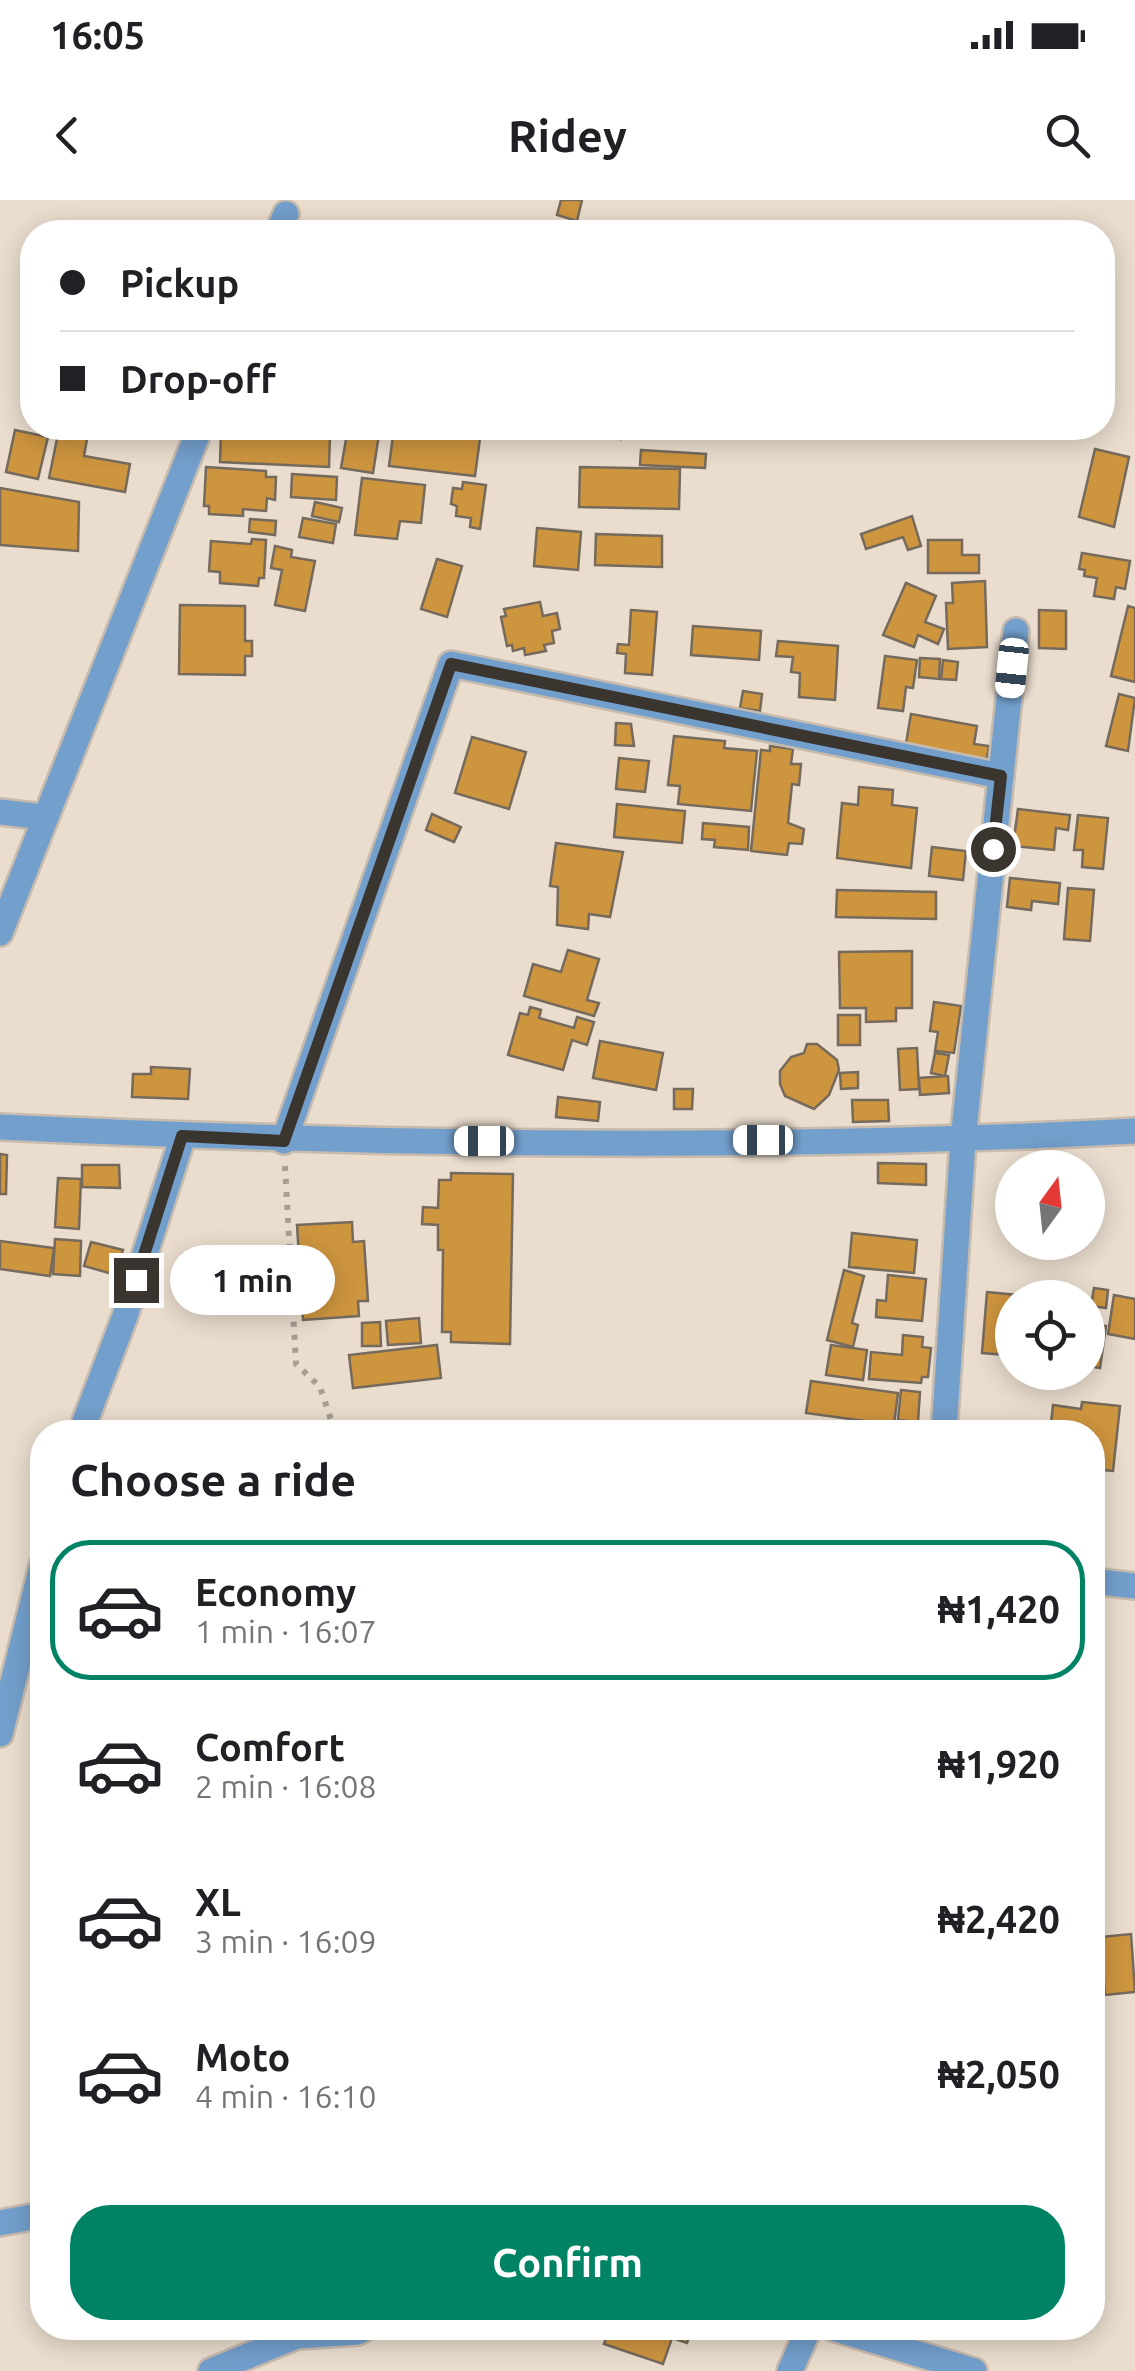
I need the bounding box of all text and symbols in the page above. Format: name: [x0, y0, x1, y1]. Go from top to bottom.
text: 16:05: [50, 14, 145, 56]
icon: back: [40, 108, 95, 163]
icon: search: [1040, 108, 1095, 163]
text: Ridey: [508, 110, 627, 161]
text: Pickup: [120, 262, 239, 304]
text: Drop-off: [120, 358, 276, 400]
car: [994, 637, 1030, 699]
route start: [971, 827, 1016, 872]
car: [733, 1125, 793, 1155]
car: [454, 1126, 514, 1156]
north arrow: [995, 1150, 1105, 1260]
map controls: [995, 1150, 1105, 1390]
callout: 1 min: [171, 1245, 336, 1315]
route end: [114, 1258, 159, 1303]
text: 1 min: [212, 1262, 293, 1298]
button: locate: [995, 1280, 1105, 1390]
text: Choose a ride: [70, 1454, 356, 1505]
icon: car: [75, 1565, 165, 1655]
text: Economy: [195, 1571, 356, 1613]
text: ₦1,420: [937, 1588, 1060, 1630]
text: 1 min · 16:07: [195, 1613, 377, 1649]
icon: car: [75, 1720, 165, 1810]
text: Comfort: [195, 1726, 345, 1768]
text: ₦1,920: [937, 1743, 1060, 1785]
text: 2 min · 16:08: [195, 1768, 377, 1804]
icon: car: [75, 1875, 165, 1965]
text: XL: [195, 1881, 241, 1923]
text: ₦2,420: [937, 1898, 1060, 1940]
text: 3 min · 16:09: [195, 1923, 377, 1959]
icon: car: [75, 2030, 165, 2120]
text: Moto: [195, 2036, 290, 2078]
text: ₦2,050: [937, 2053, 1060, 2095]
text: 4 min · 16:10: [195, 2078, 377, 2114]
button: Confirm: [70, 2205, 1065, 2320]

